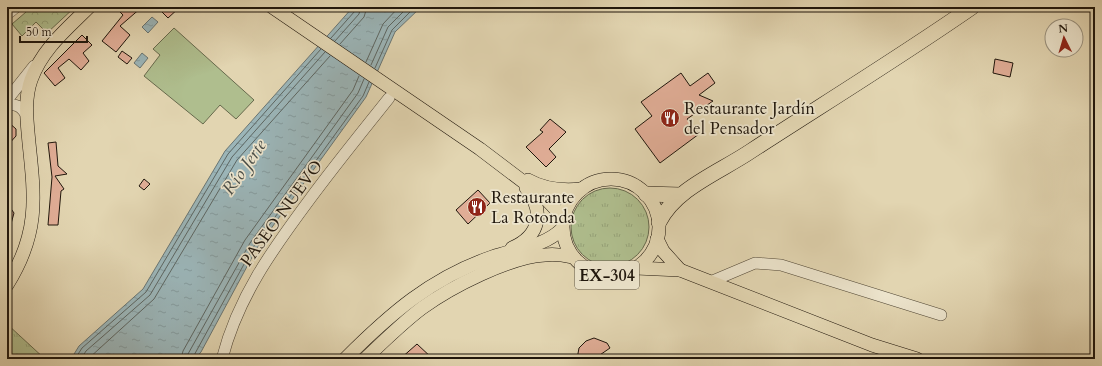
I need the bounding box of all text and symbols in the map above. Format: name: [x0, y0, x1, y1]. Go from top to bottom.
scale bar: [20, 18, 87, 44]
north arrow: [1044, 18, 1084, 58]
text: N: [1058, 21, 1069, 36]
text: 50 m: [26, 24, 53, 40]
place label: Restaurante Jardín del Pensador: [684, 97, 815, 140]
restaurant icon: Restaurante Jardín del Pensador: [659, 107, 681, 129]
water label: Río Jerte: [216, 134, 273, 200]
street label: PASEO NUEVO: [235, 155, 328, 271]
place label: Restaurante La Rotonda: [491, 186, 575, 229]
restaurant icon: Restaurante La Rotonda: [466, 196, 488, 218]
road number: EX-304: [575, 261, 639, 289]

